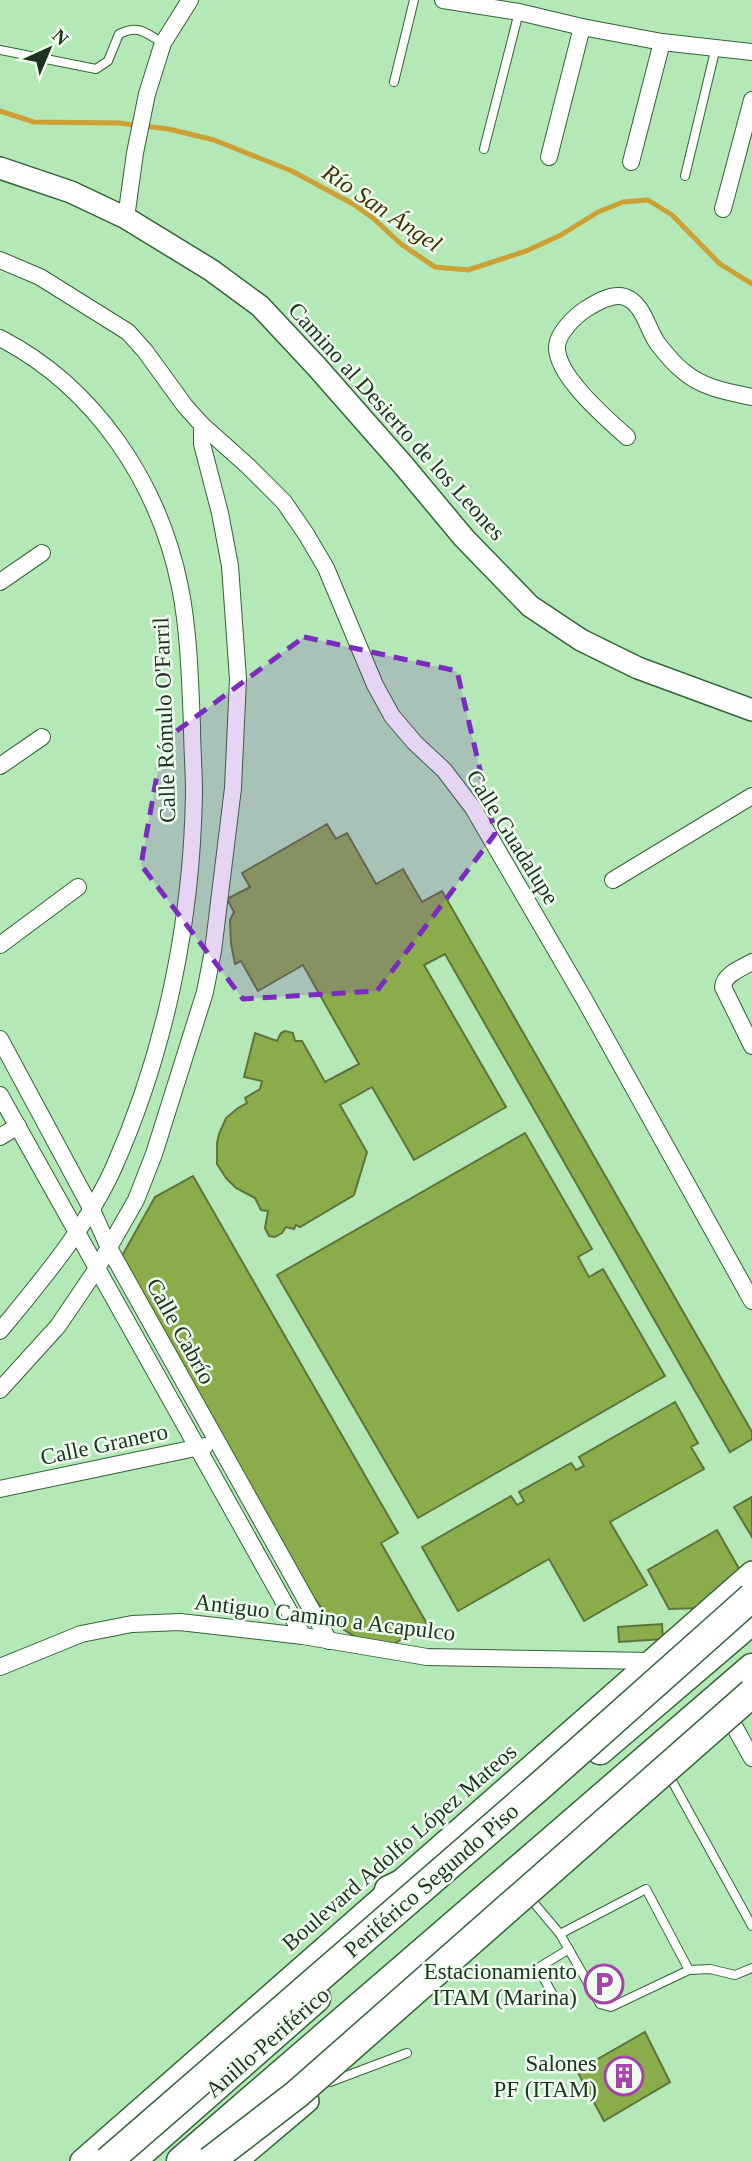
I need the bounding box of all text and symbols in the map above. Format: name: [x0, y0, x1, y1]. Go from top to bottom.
north arrow: [14, 14, 84, 84]
text: N: [48, 25, 73, 50]
water label: Río San Ángel: [317, 158, 446, 257]
street label: Camino al Desierto de los Leones: [283, 297, 510, 545]
street label: Calle Rómulo O'Farril: [148, 617, 181, 823]
street label: Calle Guadalupe: [461, 765, 564, 909]
street label: Calle Cabrío: [141, 1274, 220, 1388]
street label: Calle Granero: [38, 1419, 170, 1470]
street label: Antiguo Camino a Acapulco: [193, 1589, 457, 1646]
street label: Boulevard Adolfo López Mateos: [277, 1739, 522, 1956]
street label: Periférico Segundo Piso: [339, 1798, 523, 1963]
place label: Estacionamiento ITAM (Marina): [424, 1959, 577, 2010]
parking icon: Estacionamiento ITAM (Marina): [583, 1963, 625, 2005]
street label: Anillo Periférico: [201, 1982, 334, 2103]
place label: Salones PF (ITAM): [493, 2051, 597, 2102]
building icon: Salones PF (ITAM): [603, 2055, 645, 2097]

